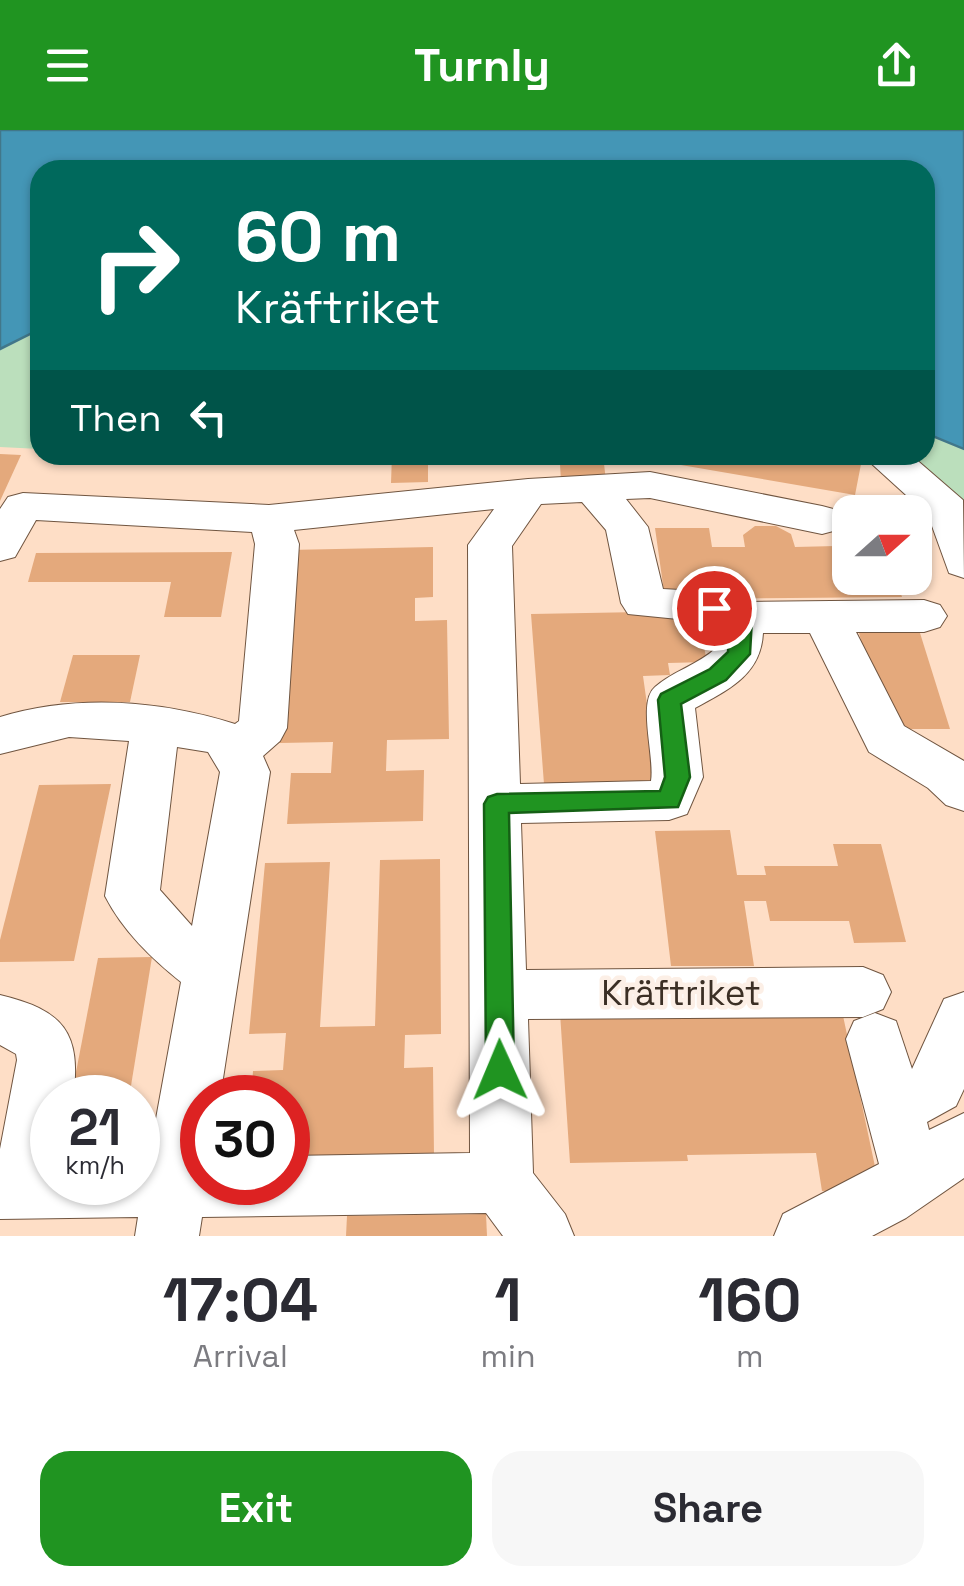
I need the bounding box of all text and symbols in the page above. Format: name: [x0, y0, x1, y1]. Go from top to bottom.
text: Turnly: [414, 37, 550, 94]
icon: menu: [40, 38, 95, 93]
icon: share: [869, 38, 924, 93]
text: 60 m: [235, 192, 401, 281]
icon: right: [70, 200, 200, 330]
text: Kräftriket: [235, 279, 440, 336]
icon: left: [181, 390, 236, 445]
text: Then: [70, 394, 161, 442]
north arrow: [832, 495, 932, 595]
map controls: [832, 495, 932, 595]
pin: [672, 566, 757, 651]
icon: arrive: [687, 581, 742, 636]
street label: Kräftriket: [601, 971, 761, 1015]
position arrow: [448, 1018, 552, 1122]
speed limit sign: 30: [180, 1075, 310, 1205]
text: 21: [69, 1096, 121, 1160]
text: km/h: [65, 1149, 125, 1181]
text: 17:04: [163, 1262, 318, 1339]
text: 1: [495, 1262, 522, 1339]
text: 160: [698, 1262, 801, 1339]
text: Arrival: [193, 1336, 288, 1376]
text: min: [481, 1336, 536, 1376]
text: m: [736, 1336, 764, 1376]
button: Exit: [40, 1451, 472, 1566]
button: Share: [492, 1451, 924, 1566]

